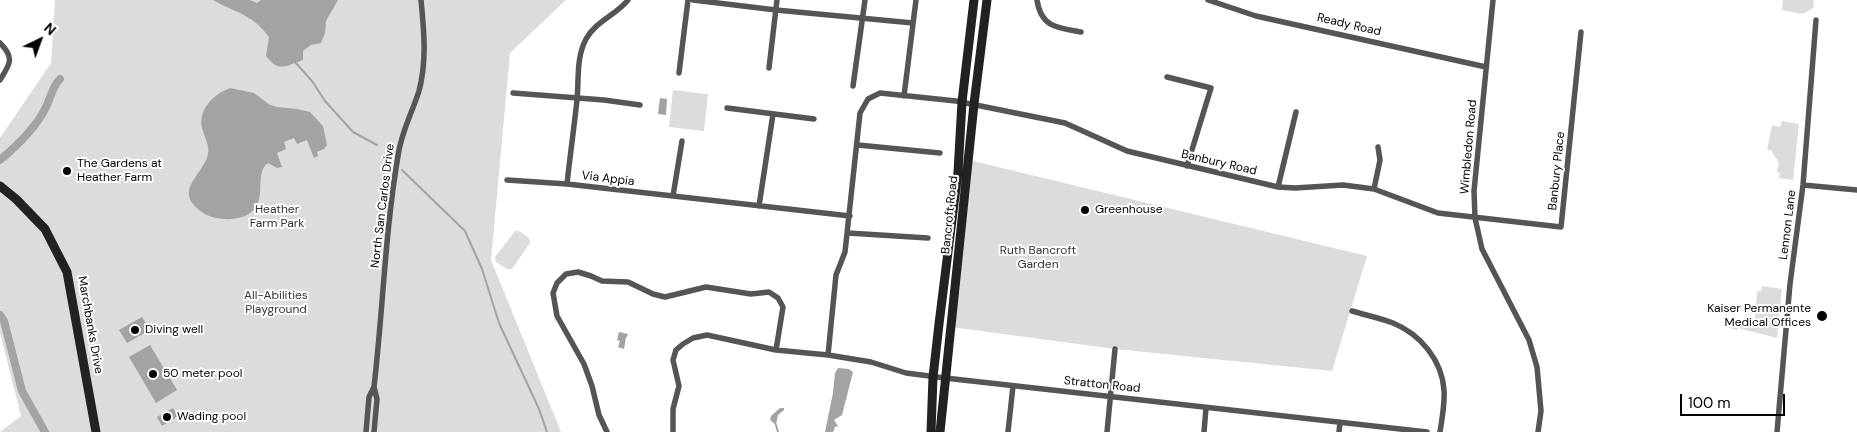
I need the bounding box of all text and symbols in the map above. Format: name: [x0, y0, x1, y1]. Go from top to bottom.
street label: Ready Road: [1316, 11, 1382, 39]
north arrow: [15, 15, 65, 65]
text: N: [40, 19, 60, 39]
street label: Wimbledon Road: [1458, 99, 1480, 195]
street label: Banbury Place: [1546, 131, 1568, 211]
street label: North San Carlos Drive: [368, 143, 398, 269]
street label: Banbury Road: [1180, 147, 1258, 179]
place label: The Gardens at Heather Farm: [77, 157, 162, 185]
marker: The Gardens at Heather Farm: [61, 165, 73, 177]
street label: Via Appia: [581, 169, 635, 189]
street label: Bancroft Road: [939, 175, 961, 255]
street label: Lennon Lane: [1777, 189, 1799, 261]
park label: Heather Farm Park: [250, 203, 304, 231]
place label: Greenhouse: [1095, 203, 1163, 217]
marker: Greenhouse: [1079, 204, 1091, 216]
park label: Ruth Bancroft Garden: [1000, 244, 1076, 272]
street label: Marchbanks Drive: [74, 275, 106, 375]
park label: All-Abilities Playground: [244, 289, 308, 317]
place label: Kaiser Permanente Medical Offices: [1707, 302, 1811, 330]
marker: Kaiser Permanente Medical Offices: [1815, 309, 1829, 323]
place label: Diving well: [145, 323, 203, 337]
marker: Diving well: [129, 324, 141, 336]
place label: 50 meter pool: [163, 367, 242, 381]
marker: 50 meter pool: [147, 368, 159, 380]
street label: Stratton Road: [1063, 374, 1141, 396]
scale bar: [1682, 384, 1787, 416]
text: 100 m: [1688, 393, 1731, 413]
place label: Wading pool: [177, 410, 246, 424]
marker: Wading pool: [161, 411, 173, 423]

